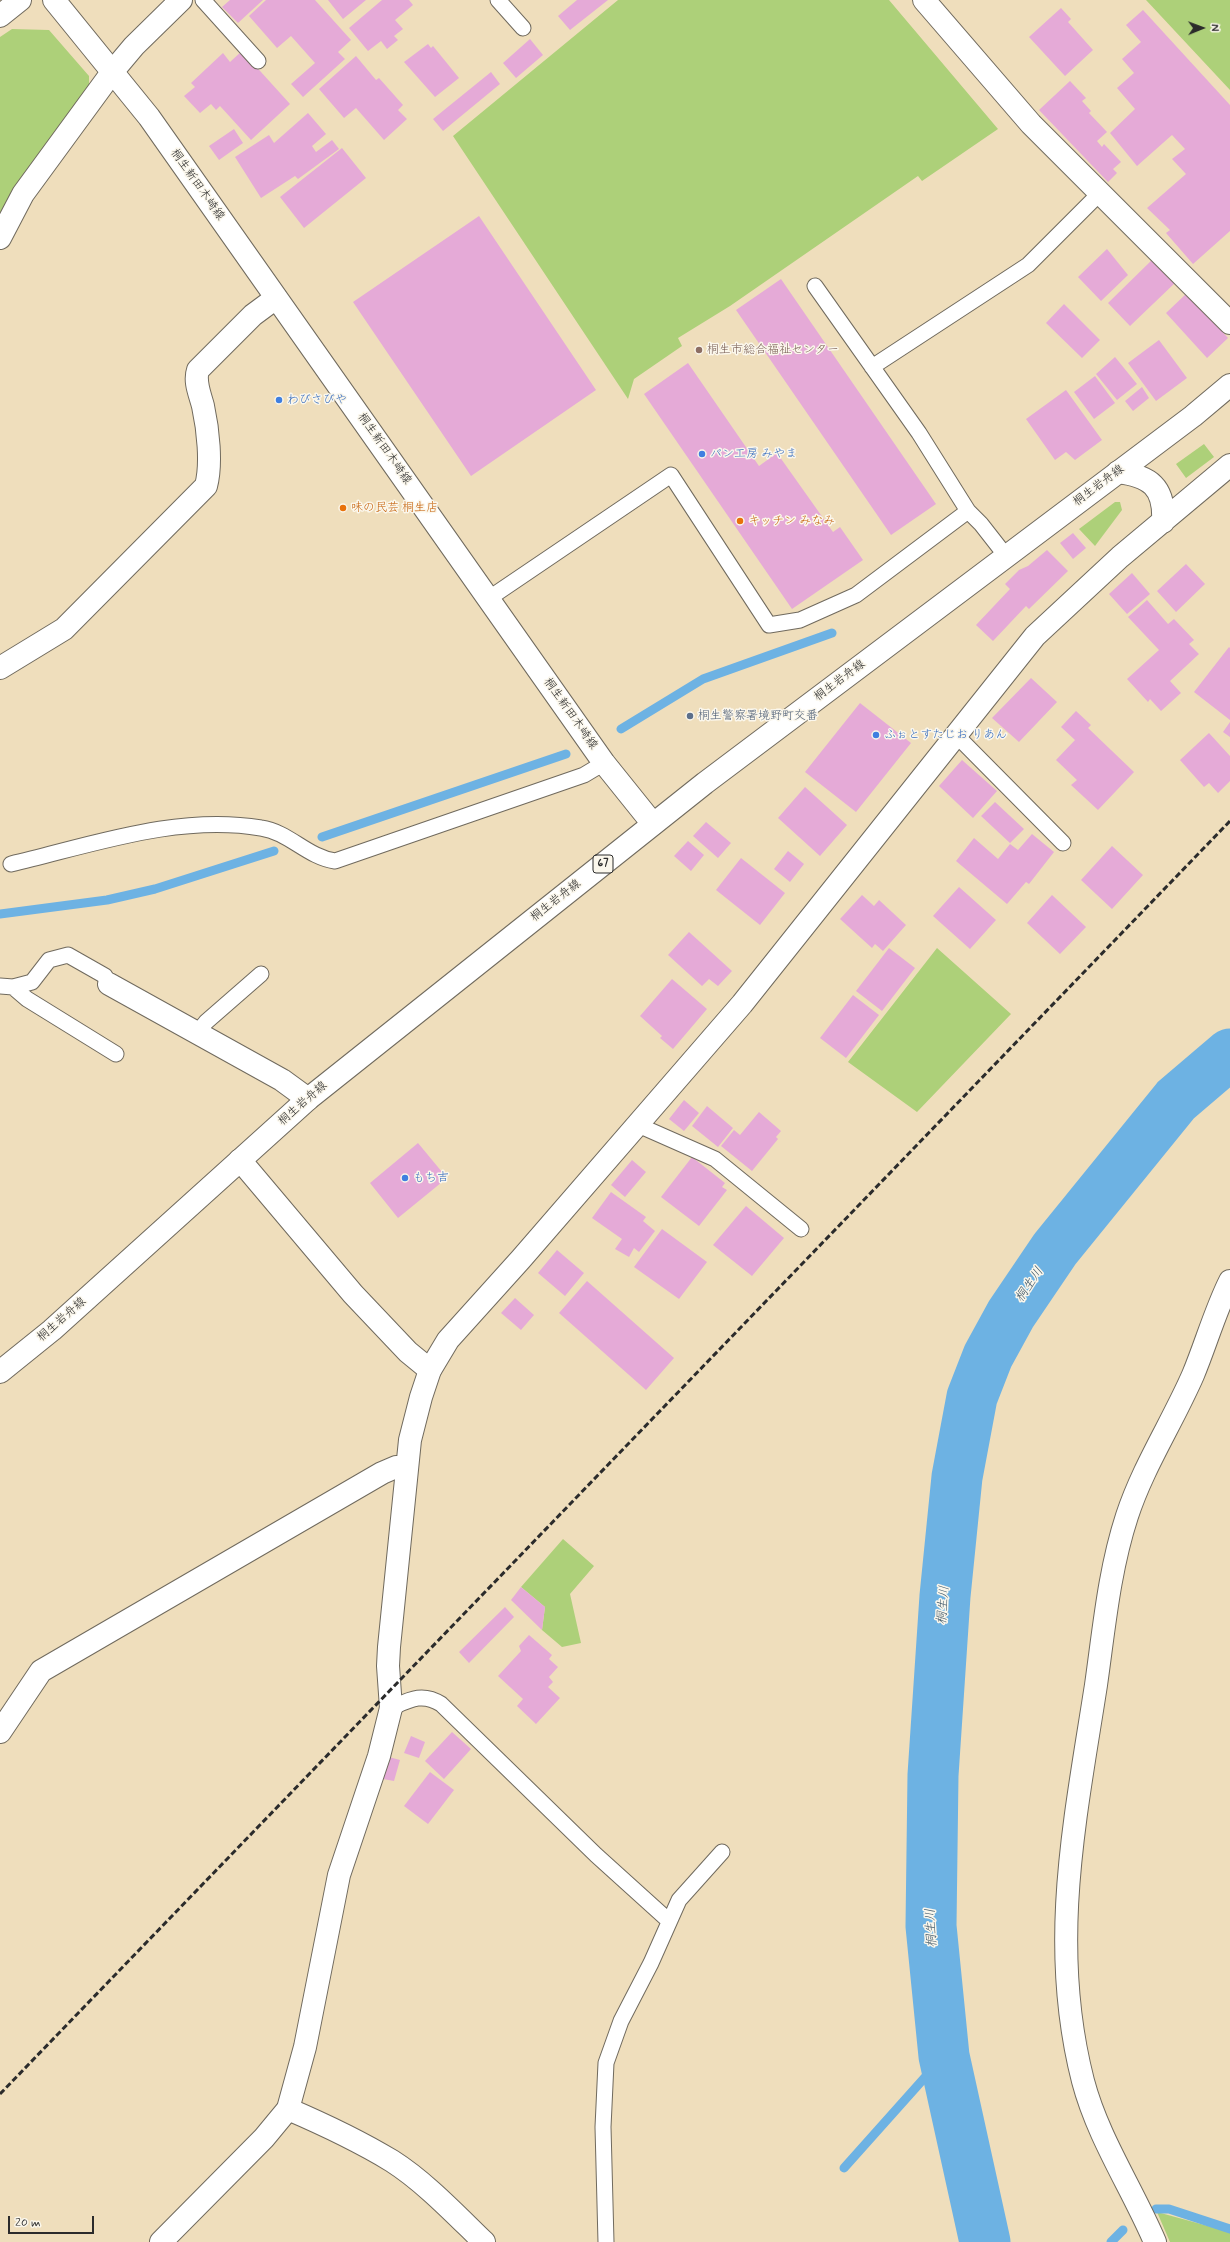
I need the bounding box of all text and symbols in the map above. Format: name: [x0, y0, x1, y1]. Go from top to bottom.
north arrow: [1182, 8, 1222, 48]
text: N: [1207, 24, 1221, 32]
street label: 桐生新田木崎線: [167, 146, 227, 224]
place label: 桐生市総合福祉センター: [707, 343, 839, 357]
marker: 桐生市総合福祉センター: [694, 345, 704, 355]
place label: わびさびや: [287, 393, 347, 407]
marker: わびさびや: [274, 395, 284, 405]
street label: 桐生新田木崎線: [354, 410, 414, 488]
place label: パン工房 みやま: [710, 447, 797, 461]
marker: パン工房 みやま: [697, 449, 707, 459]
street label: 桐生岩舟線: [1071, 462, 1127, 510]
place label: 味の民芸 桐生店: [351, 501, 438, 515]
marker: 味の民芸 桐生店: [338, 503, 348, 513]
place label: キッチン みなみ: [748, 514, 835, 528]
marker: キッチン みなみ: [735, 516, 745, 526]
street label: 桐生岩舟線: [812, 657, 868, 705]
street label: 桐生新田木崎線: [540, 675, 600, 753]
place label: 桐生警察署境野町交番: [698, 709, 818, 723]
marker: 桐生警察署境野町交番: [685, 711, 695, 721]
place label: ふぉとすたじお りあん: [884, 728, 1007, 742]
marker: ふぉとすたじお りあん: [871, 730, 881, 740]
road number: 67: [593, 855, 613, 873]
street label: 桐生岩舟線: [528, 877, 584, 925]
street label: 桐生岩舟線: [276, 1079, 330, 1129]
place label: もち吉: [413, 1171, 449, 1185]
marker: もち吉: [400, 1173, 410, 1183]
water label: 桐生川: [1013, 1264, 1047, 1306]
street label: 桐生岩舟線: [35, 1295, 89, 1345]
water label: 桐生川: [935, 1585, 953, 1625]
water label: 桐生川: [923, 1908, 941, 1948]
scale bar: [10, 2208, 96, 2234]
text: 20 m: [15, 2215, 41, 2231]

